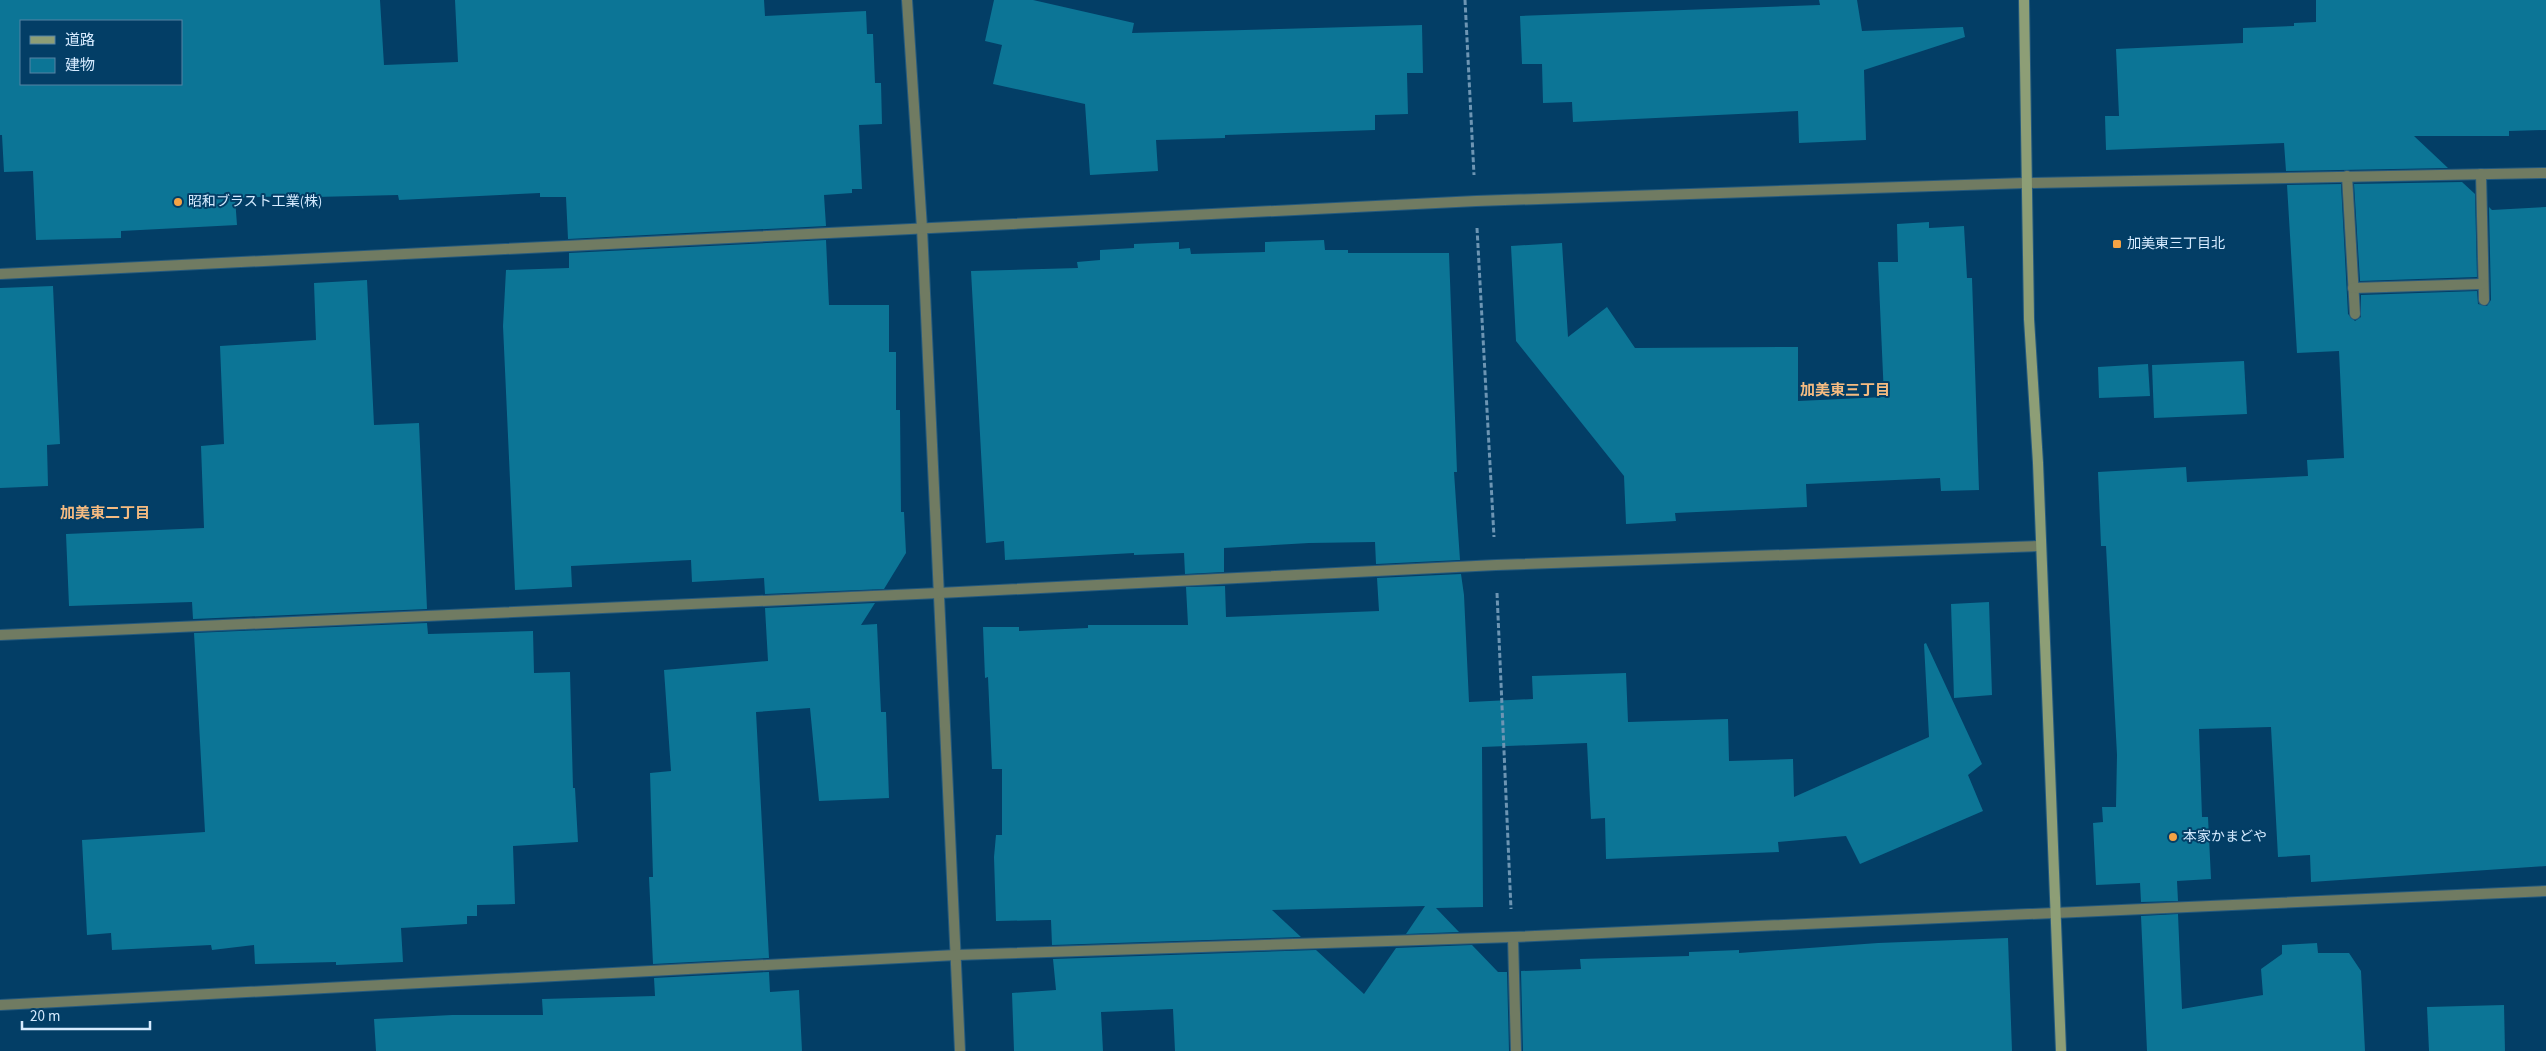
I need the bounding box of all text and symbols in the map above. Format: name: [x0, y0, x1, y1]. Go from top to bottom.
legend: [20, 20, 182, 85]
text: 道路: [65, 30, 95, 51]
text: 建物: [65, 55, 95, 76]
place label: 昭和ブラスト工業(株): [188, 192, 322, 212]
marker: 昭和ブラスト工業(株): [172, 196, 184, 208]
place label: 加美東三丁目北: [2127, 234, 2225, 254]
marker: 加美東三丁目北: [2111, 238, 2123, 250]
district label: 加美東三丁目: [1800, 380, 1890, 401]
district label: 加美東二丁目: [60, 503, 150, 524]
place label: 本家かまどや: [2183, 827, 2267, 847]
marker: 本家かまどや: [2167, 831, 2179, 843]
scale bar: [22, 998, 150, 1030]
text: 20 m: [30, 1006, 60, 1027]

